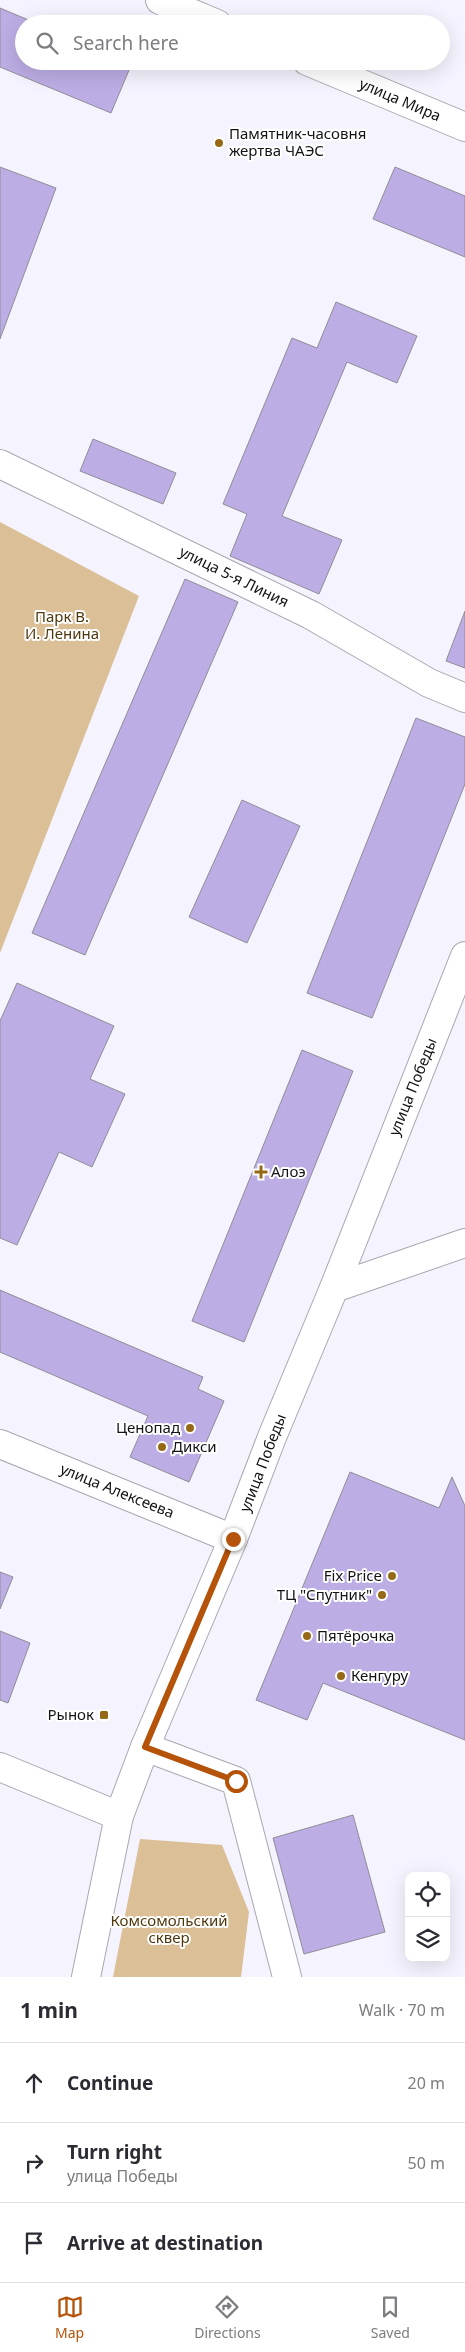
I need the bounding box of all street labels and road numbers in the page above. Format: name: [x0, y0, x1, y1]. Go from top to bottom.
street label: улица Мира: [357, 73, 444, 125]
street label: улица 5-я Линия: [176, 541, 292, 611]
street label: улица Победы: [383, 1035, 441, 1139]
street label: улица Победы: [234, 1411, 290, 1515]
street label: улица Алексеева: [57, 1458, 177, 1522]

